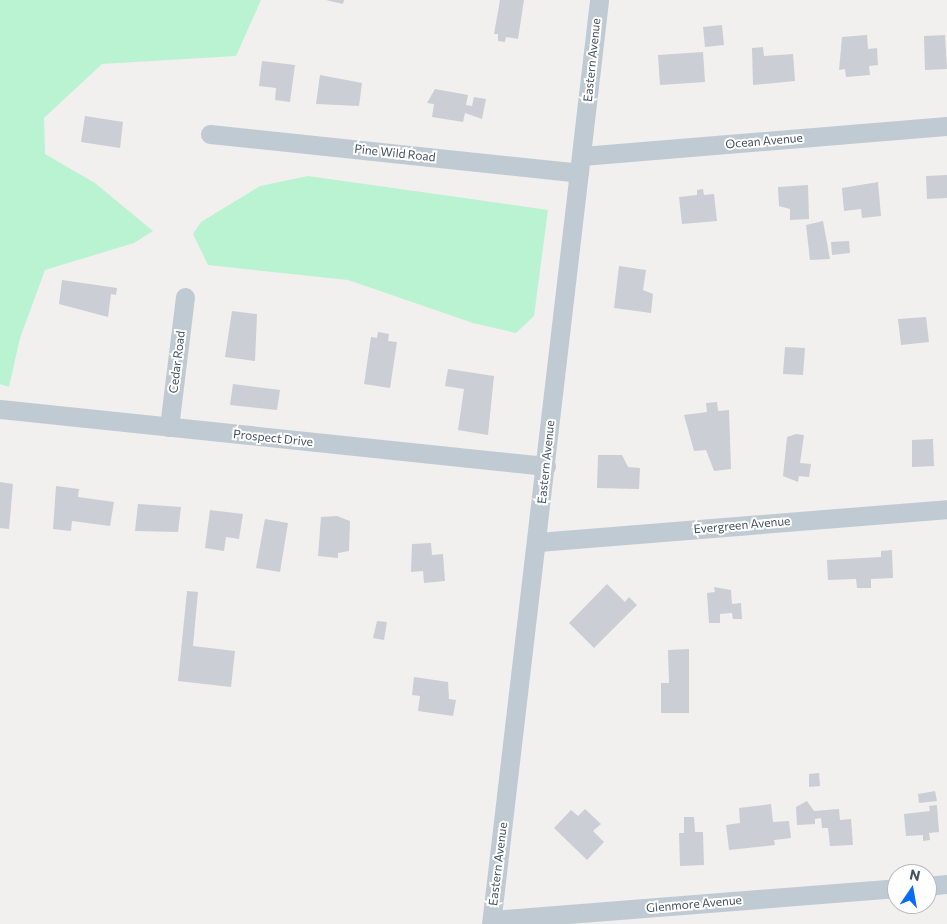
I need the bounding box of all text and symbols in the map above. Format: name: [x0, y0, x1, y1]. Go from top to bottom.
street label: Eastern Avenue: [580, 17, 604, 103]
street label: Ocean Avenue: [725, 130, 803, 152]
street label: Pine Wild Road: [354, 142, 436, 164]
street label: Cedar Road: [166, 330, 188, 394]
street label: Eastern Avenue: [534, 419, 558, 505]
street label: Prospect Drive: [232, 427, 314, 449]
street label: Evergreen Avenue: [693, 514, 791, 536]
street label: Eastern Avenue: [486, 821, 510, 907]
north arrow: [887, 864, 937, 914]
text: N: [908, 865, 922, 884]
street label: Glenmore Avenue: [646, 893, 742, 915]

